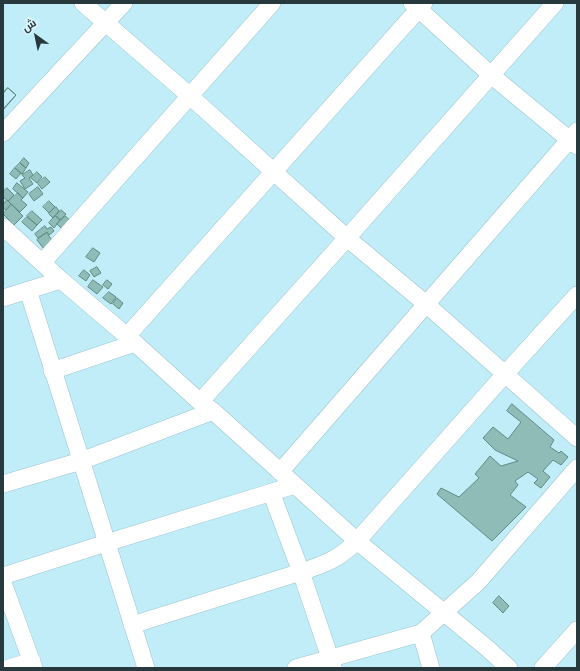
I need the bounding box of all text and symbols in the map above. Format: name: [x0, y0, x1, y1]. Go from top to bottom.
north arrow: [16, 16, 56, 56]
text: ش: [20, 16, 39, 35]

